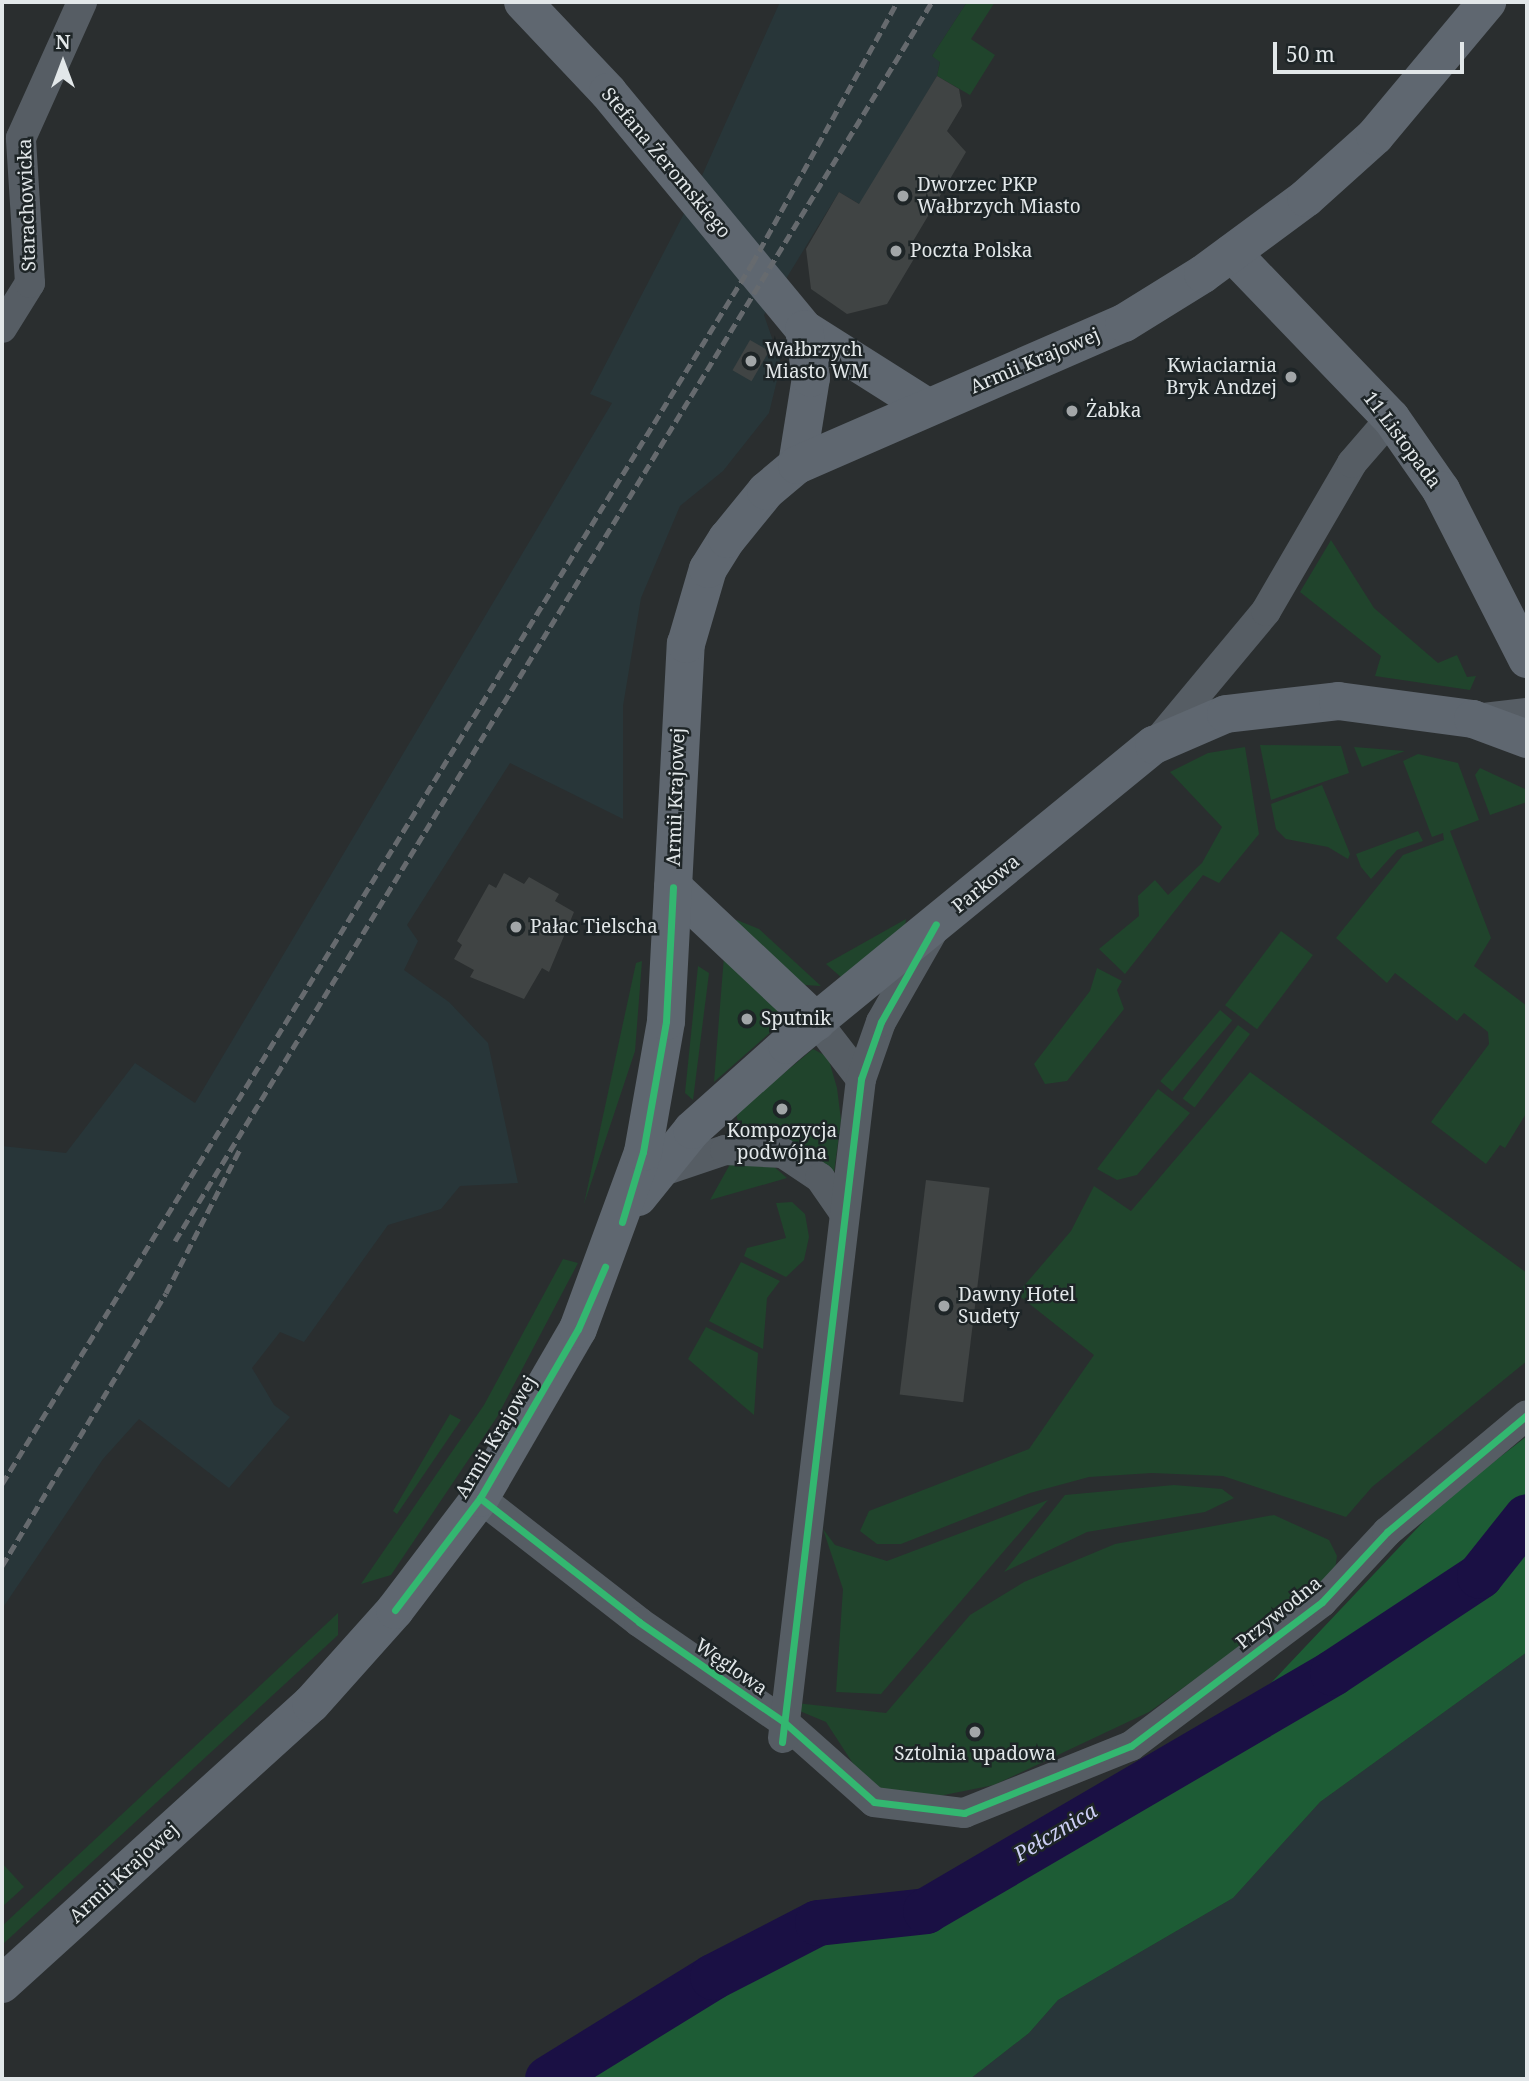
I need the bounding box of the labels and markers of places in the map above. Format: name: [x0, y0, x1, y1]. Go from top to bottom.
place label: Dworzec PKP Wałbrzych Miasto: [917, 174, 1081, 218]
marker: Dworzec PKP Wałbrzych Miasto: [895, 188, 911, 204]
place label: Poczta Polska: [910, 240, 1033, 262]
marker: Poczta Polska: [888, 243, 904, 259]
place label: Wałbrzych Miasto WM: [765, 339, 868, 383]
marker: Wałbrzych Miasto WM: [743, 353, 759, 369]
place label: Kwiaciarnia Bryk Andzej: [1166, 355, 1277, 399]
marker: Kwiaciarnia Bryk Andzej: [1283, 369, 1299, 385]
place label: Żabka: [1086, 400, 1141, 422]
marker: Żabka: [1064, 403, 1080, 419]
place label: Pałac Tielscha: [530, 916, 658, 938]
marker: Pałac Tielscha: [508, 919, 524, 935]
place label: Sputnik: [761, 1008, 831, 1030]
marker: Sputnik: [739, 1011, 755, 1027]
marker: Kompozycja podwójna: [774, 1101, 790, 1117]
place label: Kompozycja podwójna: [727, 1120, 837, 1164]
place label: Dawny Hotel Sudety: [958, 1284, 1075, 1328]
marker: Dawny Hotel Sudety: [936, 1298, 952, 1314]
marker: Sztolnia upadowa: [967, 1724, 983, 1740]
place label: Sztolnia upadowa: [894, 1743, 1056, 1765]

